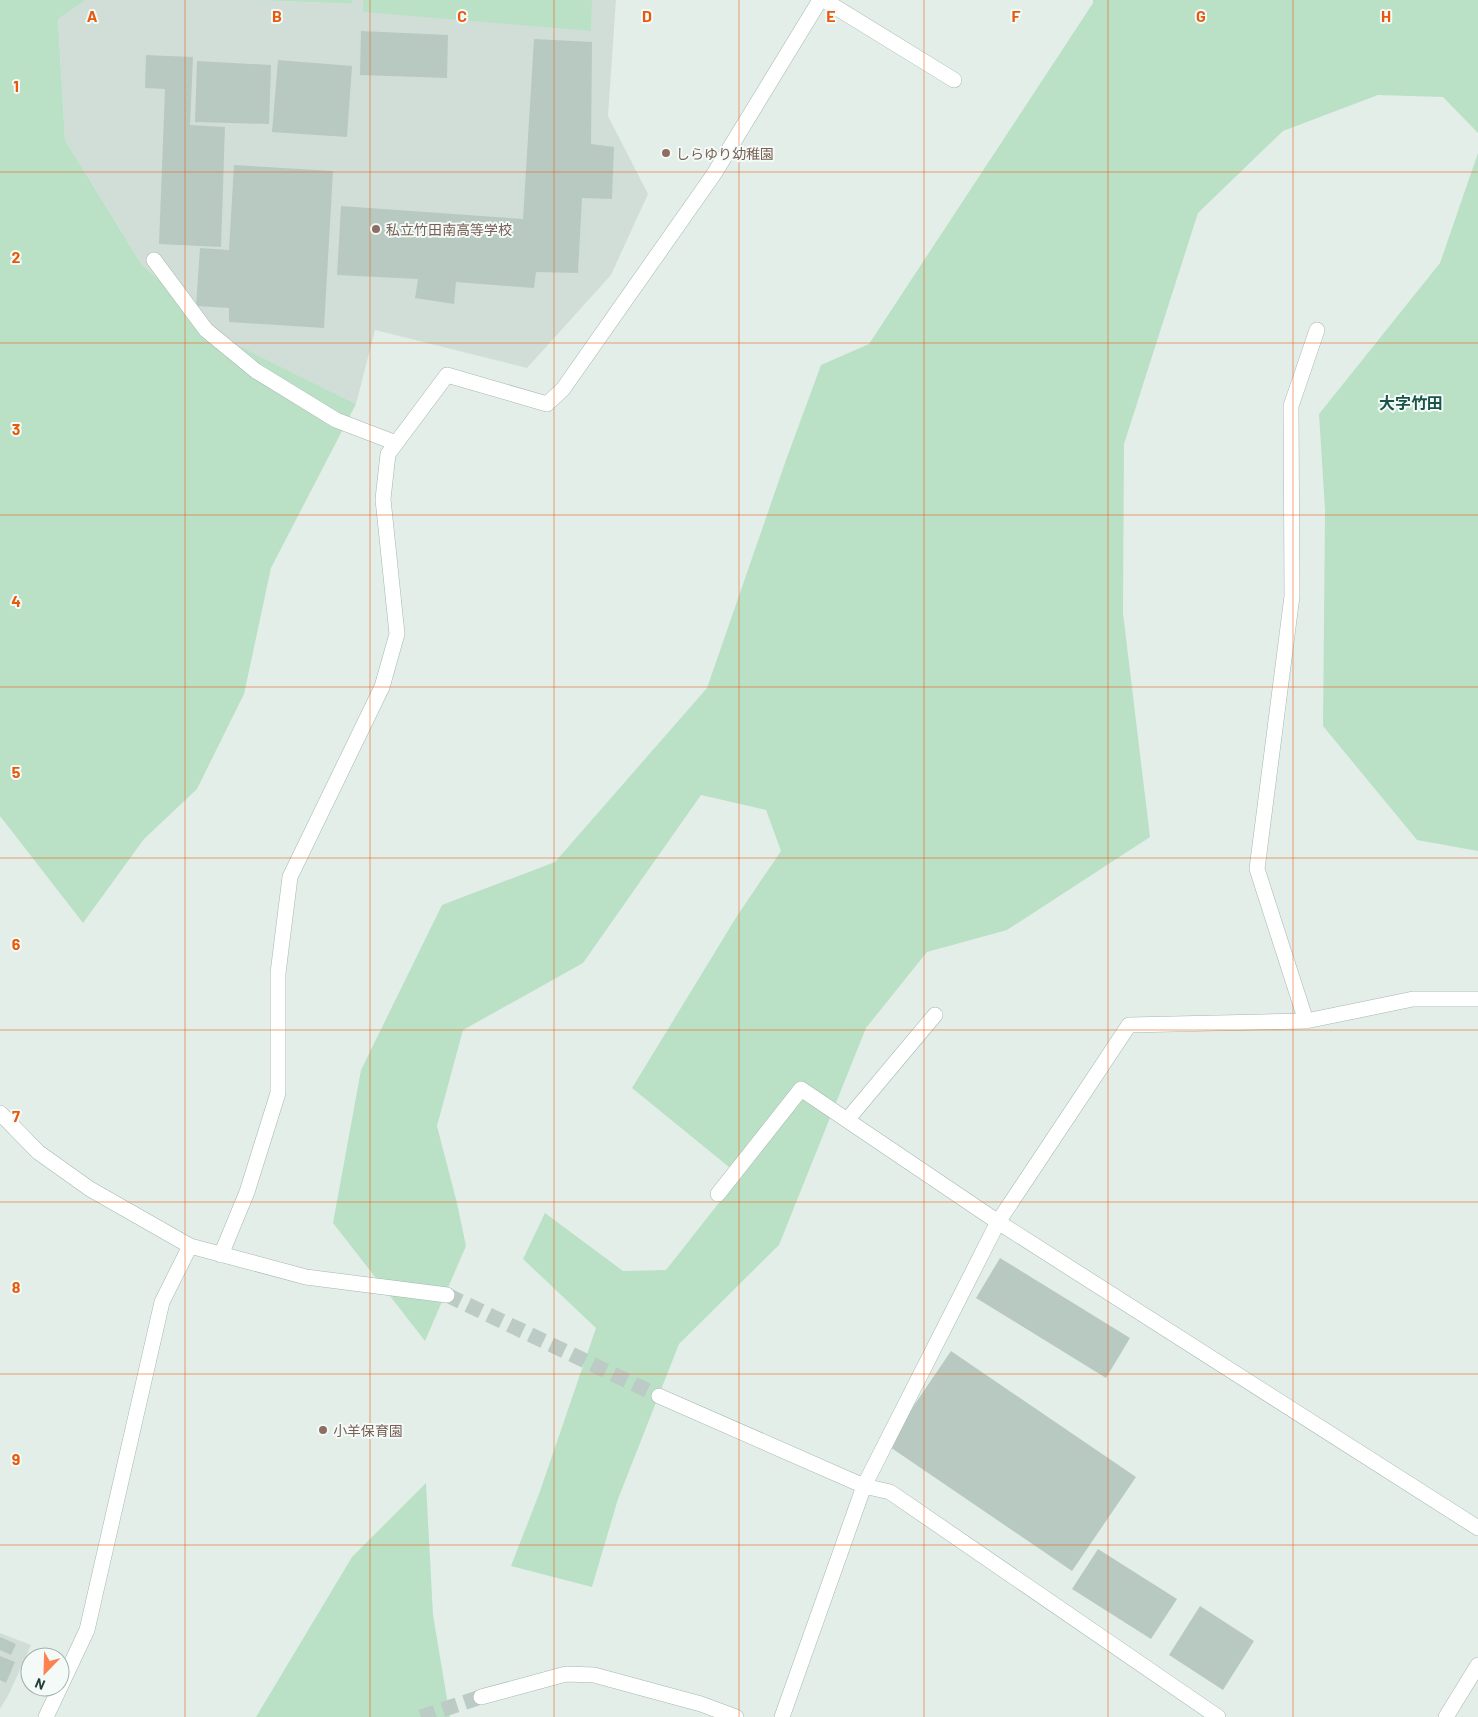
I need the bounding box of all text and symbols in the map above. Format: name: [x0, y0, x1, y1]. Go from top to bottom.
text: A: [87, 6, 98, 25]
text: B: [272, 6, 282, 25]
text: C: [457, 6, 467, 25]
text: D: [642, 6, 652, 25]
text: E: [826, 6, 836, 25]
text: F: [1012, 6, 1021, 25]
text: G: [1196, 6, 1206, 25]
text: H: [1381, 6, 1391, 25]
text: 1: [13, 76, 19, 95]
place label: しらゆり幼稚園: [676, 145, 774, 162]
marker: しらゆり幼稚園: [660, 147, 672, 159]
place label: 私立竹田南高等学校: [386, 221, 512, 238]
marker: 私立竹田南高等学校: [370, 223, 382, 235]
text: 2: [12, 247, 21, 266]
district label: 大字竹田: [1379, 393, 1443, 412]
text: 3: [12, 419, 20, 438]
text: 4: [11, 591, 21, 610]
text: 5: [12, 762, 21, 781]
text: 6: [12, 934, 21, 953]
text: 7: [12, 1106, 20, 1125]
text: 8: [12, 1277, 21, 1296]
place label: 小羊保育園: [333, 1422, 403, 1439]
marker: 小羊保育園: [317, 1424, 329, 1436]
text: 9: [12, 1449, 20, 1468]
north arrow: [20, 1647, 70, 1697]
text: N: [32, 1675, 47, 1694]

